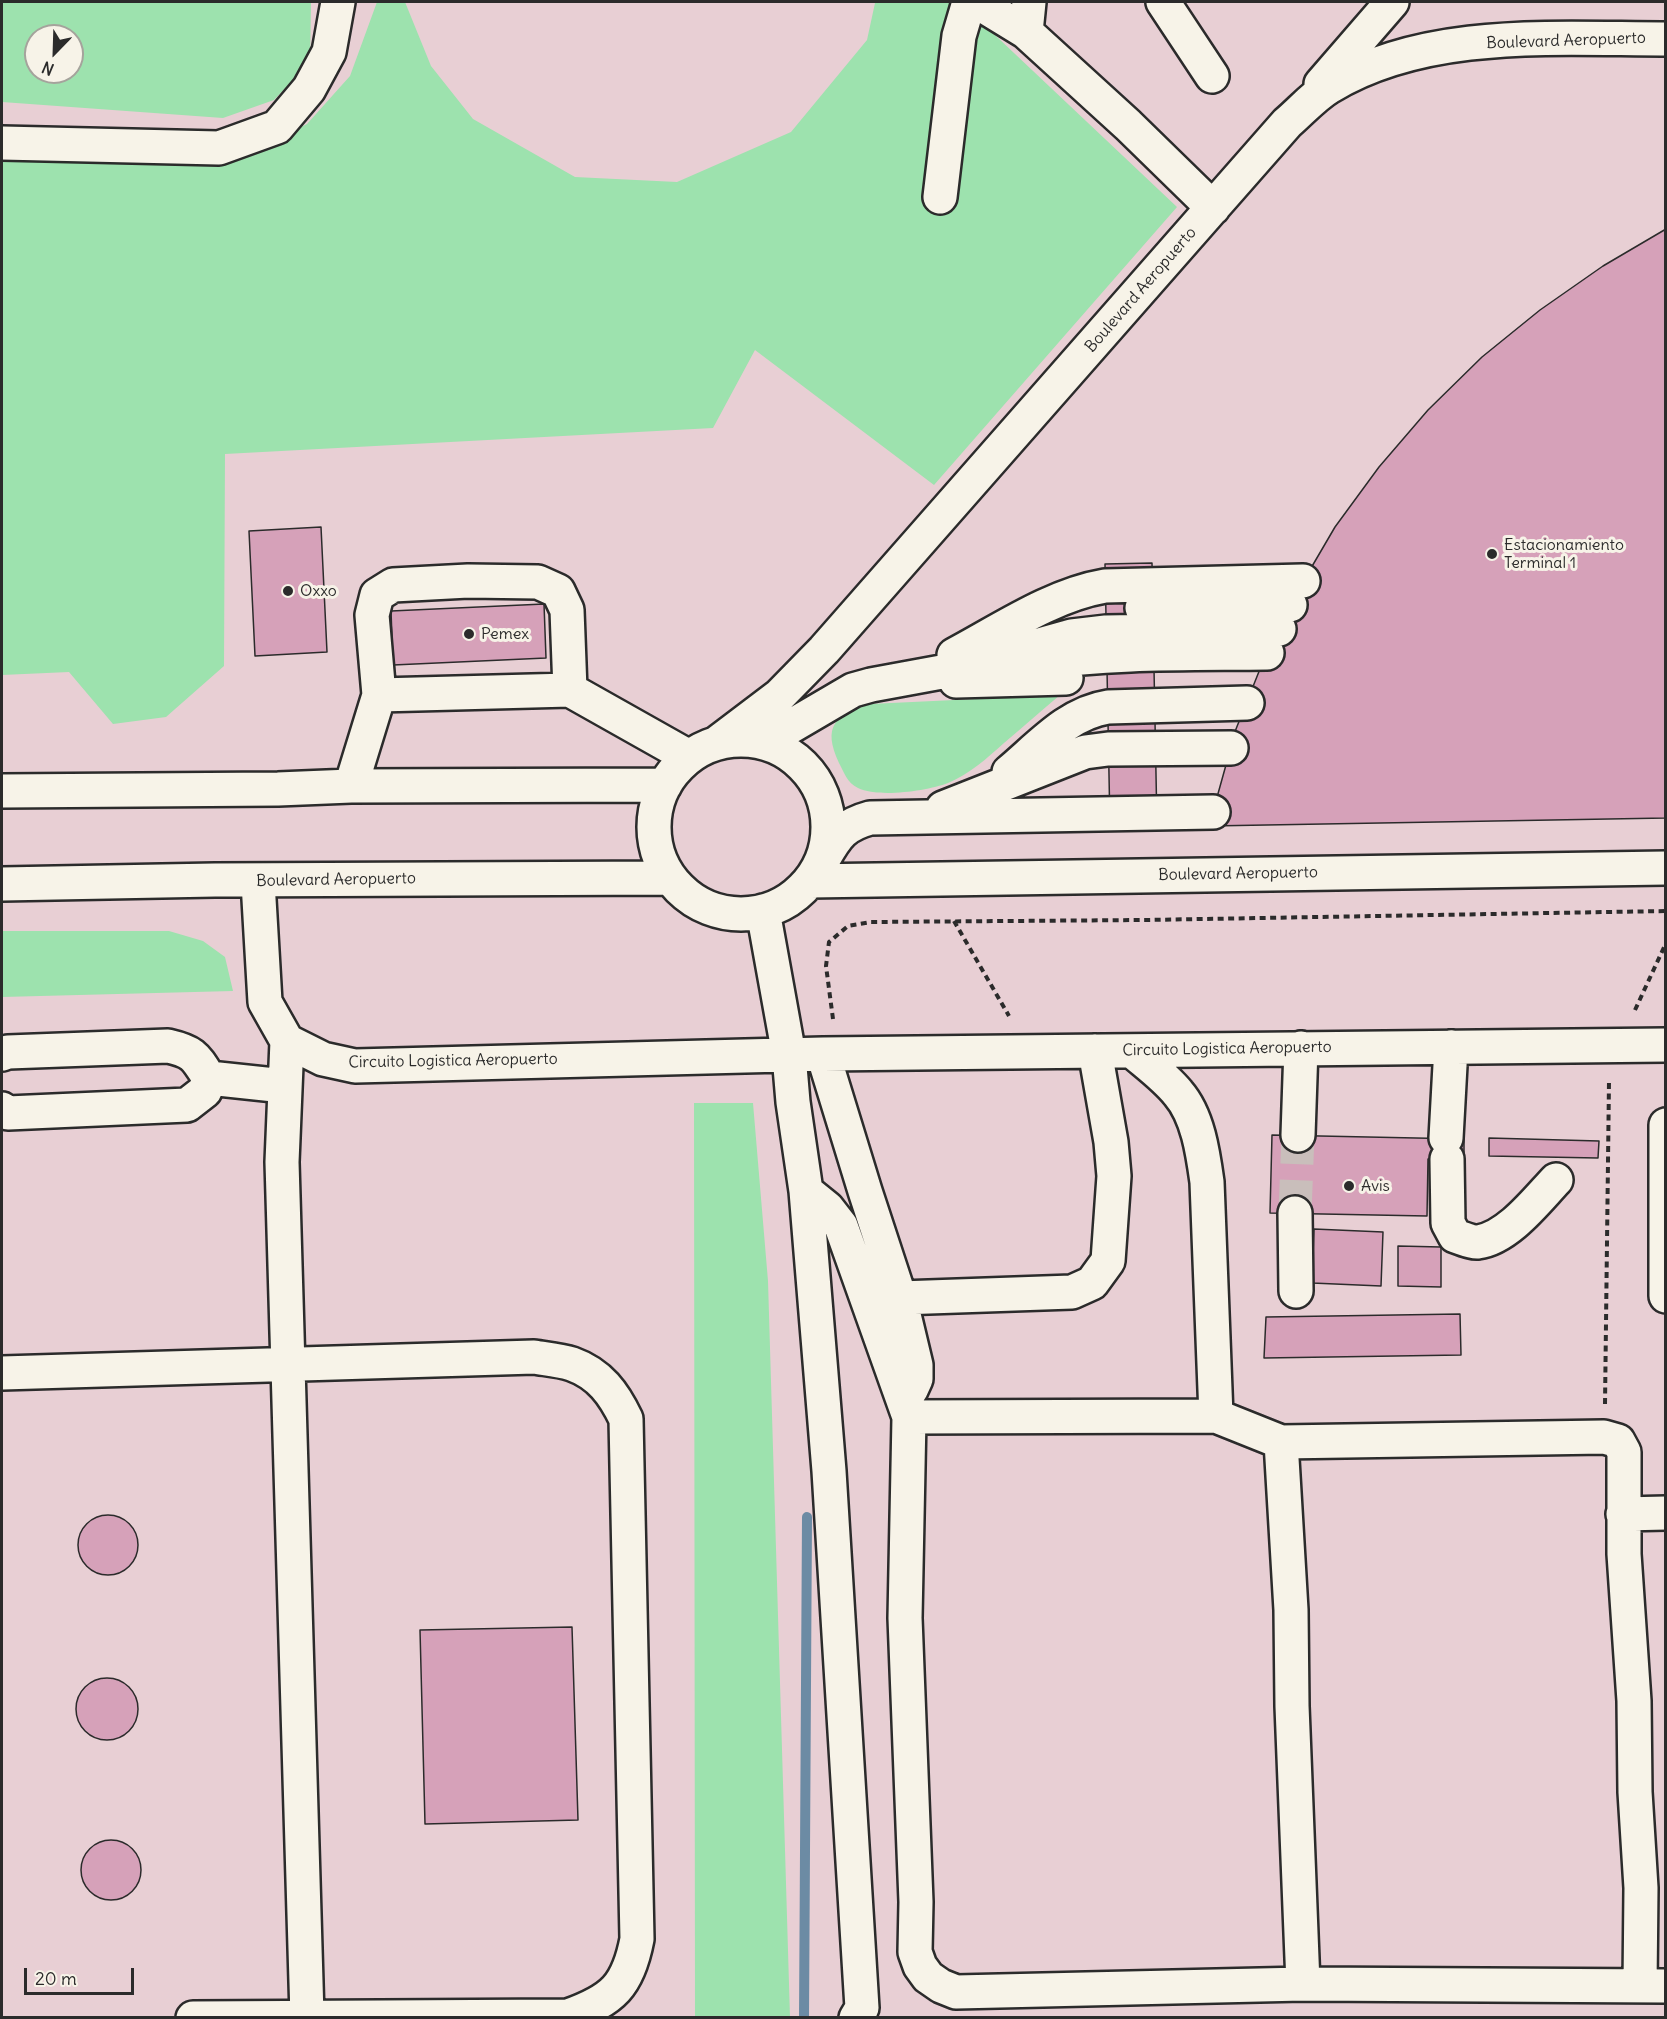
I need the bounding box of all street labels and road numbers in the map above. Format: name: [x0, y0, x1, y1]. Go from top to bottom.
street label: Boulevard Aeropuerto: [1486, 29, 1646, 53]
street label: Boulevard Aeropuerto: [1081, 223, 1201, 357]
street label: Boulevard Aeropuerto: [1158, 863, 1318, 885]
street label: Boulevard Aeropuerto: [256, 869, 416, 891]
street label: Circuito Logistica Aeropuerto: [1122, 1038, 1332, 1060]
street label: Circuito Logistica Aeropuerto: [348, 1050, 558, 1072]

